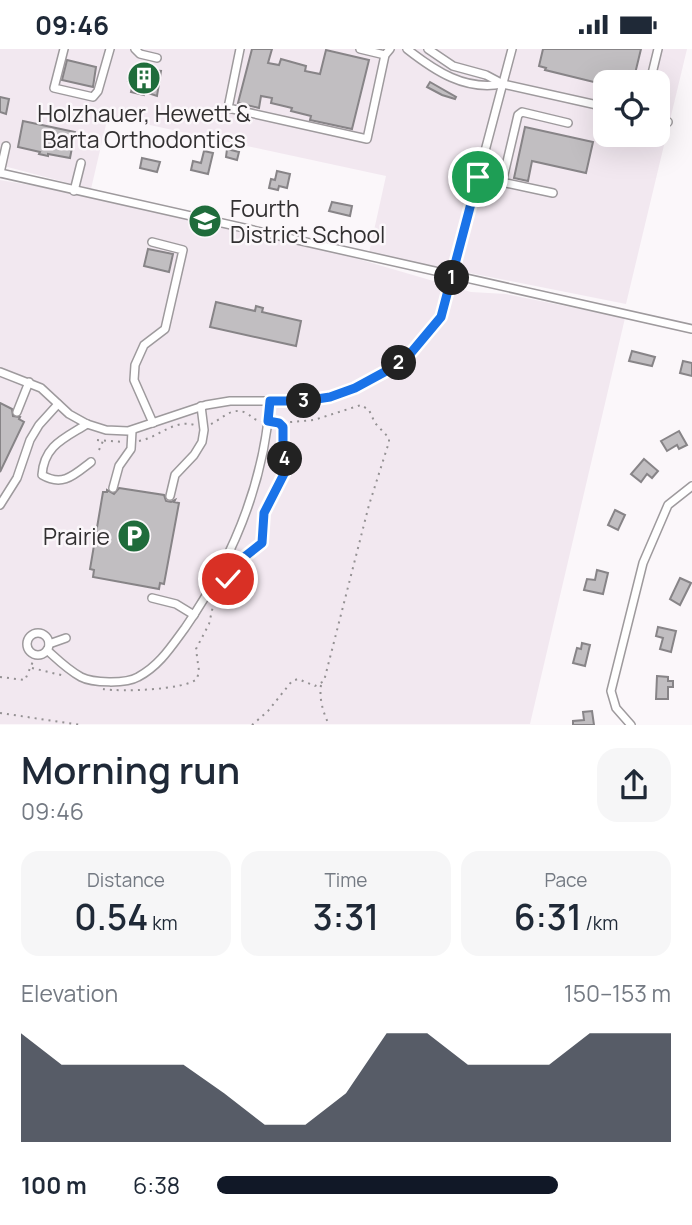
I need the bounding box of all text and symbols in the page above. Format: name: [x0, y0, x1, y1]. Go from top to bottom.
text: 09:46: [35, 7, 109, 43]
building icon: Holzhauer, Hewett & Barta Orthodontics: [125, 59, 163, 97]
map controls: [593, 70, 670, 147]
button: locate: [593, 70, 670, 147]
place label: Holzhauer, Hewett & Barta Orthodontics: [37, 97, 251, 155]
pin: [448, 147, 508, 207]
icon: arrive: [459, 158, 497, 196]
place label: Fourth District School: [230, 192, 385, 250]
school or university icon: Fourth District School: [186, 202, 224, 240]
pin: 1: [434, 261, 470, 295]
text: 1: [447, 264, 456, 290]
pin: 2: [382, 345, 416, 381]
text: 2: [393, 349, 404, 375]
pin: 3: [286, 383, 322, 419]
text: 3: [298, 387, 309, 413]
pin: 4: [268, 441, 302, 477]
text: 4: [279, 445, 290, 471]
parking icon: Prairie: [115, 517, 153, 555]
place label: Prairie: [43, 520, 110, 552]
pin: [198, 549, 258, 609]
icon: check: [209, 560, 247, 598]
text: Morning run: [21, 743, 240, 795]
button: share: [597, 748, 671, 822]
text: 09:46: [21, 795, 84, 827]
text: Distance: [87, 867, 165, 893]
text: Time: [325, 867, 367, 893]
text: Pace: [545, 867, 587, 893]
text: 0.54: [74, 893, 148, 941]
text: 3:31: [313, 893, 379, 941]
text: 6:31: [514, 893, 582, 941]
text: km: [148, 910, 178, 936]
text: /km: [582, 910, 618, 936]
text: Elevation: [21, 977, 118, 1009]
text: 150–153 m: [564, 977, 671, 1009]
text: 100 m: [21, 1169, 87, 1201]
text: 6:38: [133, 1169, 180, 1201]

